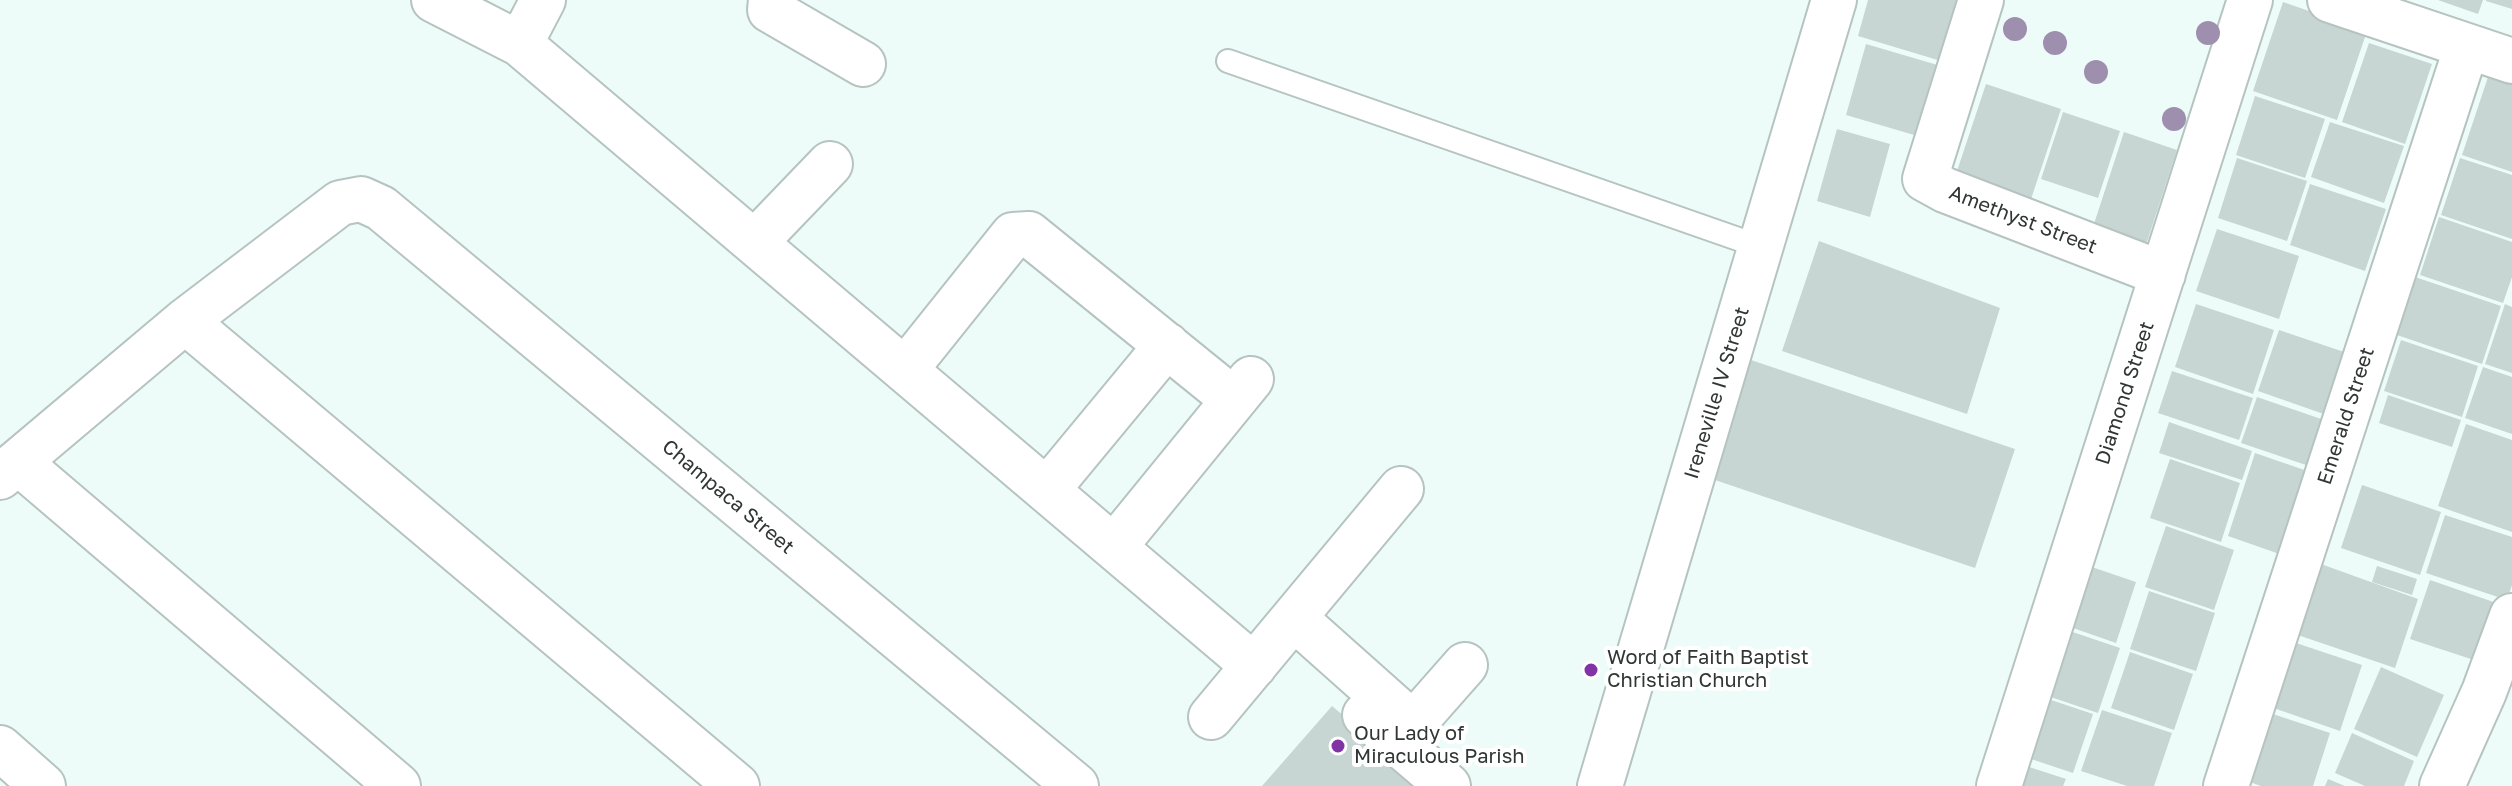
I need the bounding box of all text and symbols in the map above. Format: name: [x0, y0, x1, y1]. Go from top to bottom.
street label: Amethyst Street: [1946, 181, 2100, 259]
street label: Ireneville IV Street: [1679, 304, 1755, 482]
street label: Diamond Street: [2091, 318, 2159, 468]
street label: Emerald Street: [2312, 344, 2380, 488]
street label: Champaca Street: [657, 435, 799, 559]
place label: Word of Faith Baptist Christian Church: [1607, 646, 1809, 693]
marker: Word of Faith Baptist Christian Church: [1582, 661, 1600, 679]
place label: Our Lady of Miraculous Parish: [1354, 722, 1525, 769]
marker: Our Lady of Miraculous Parish: [1329, 737, 1347, 755]

